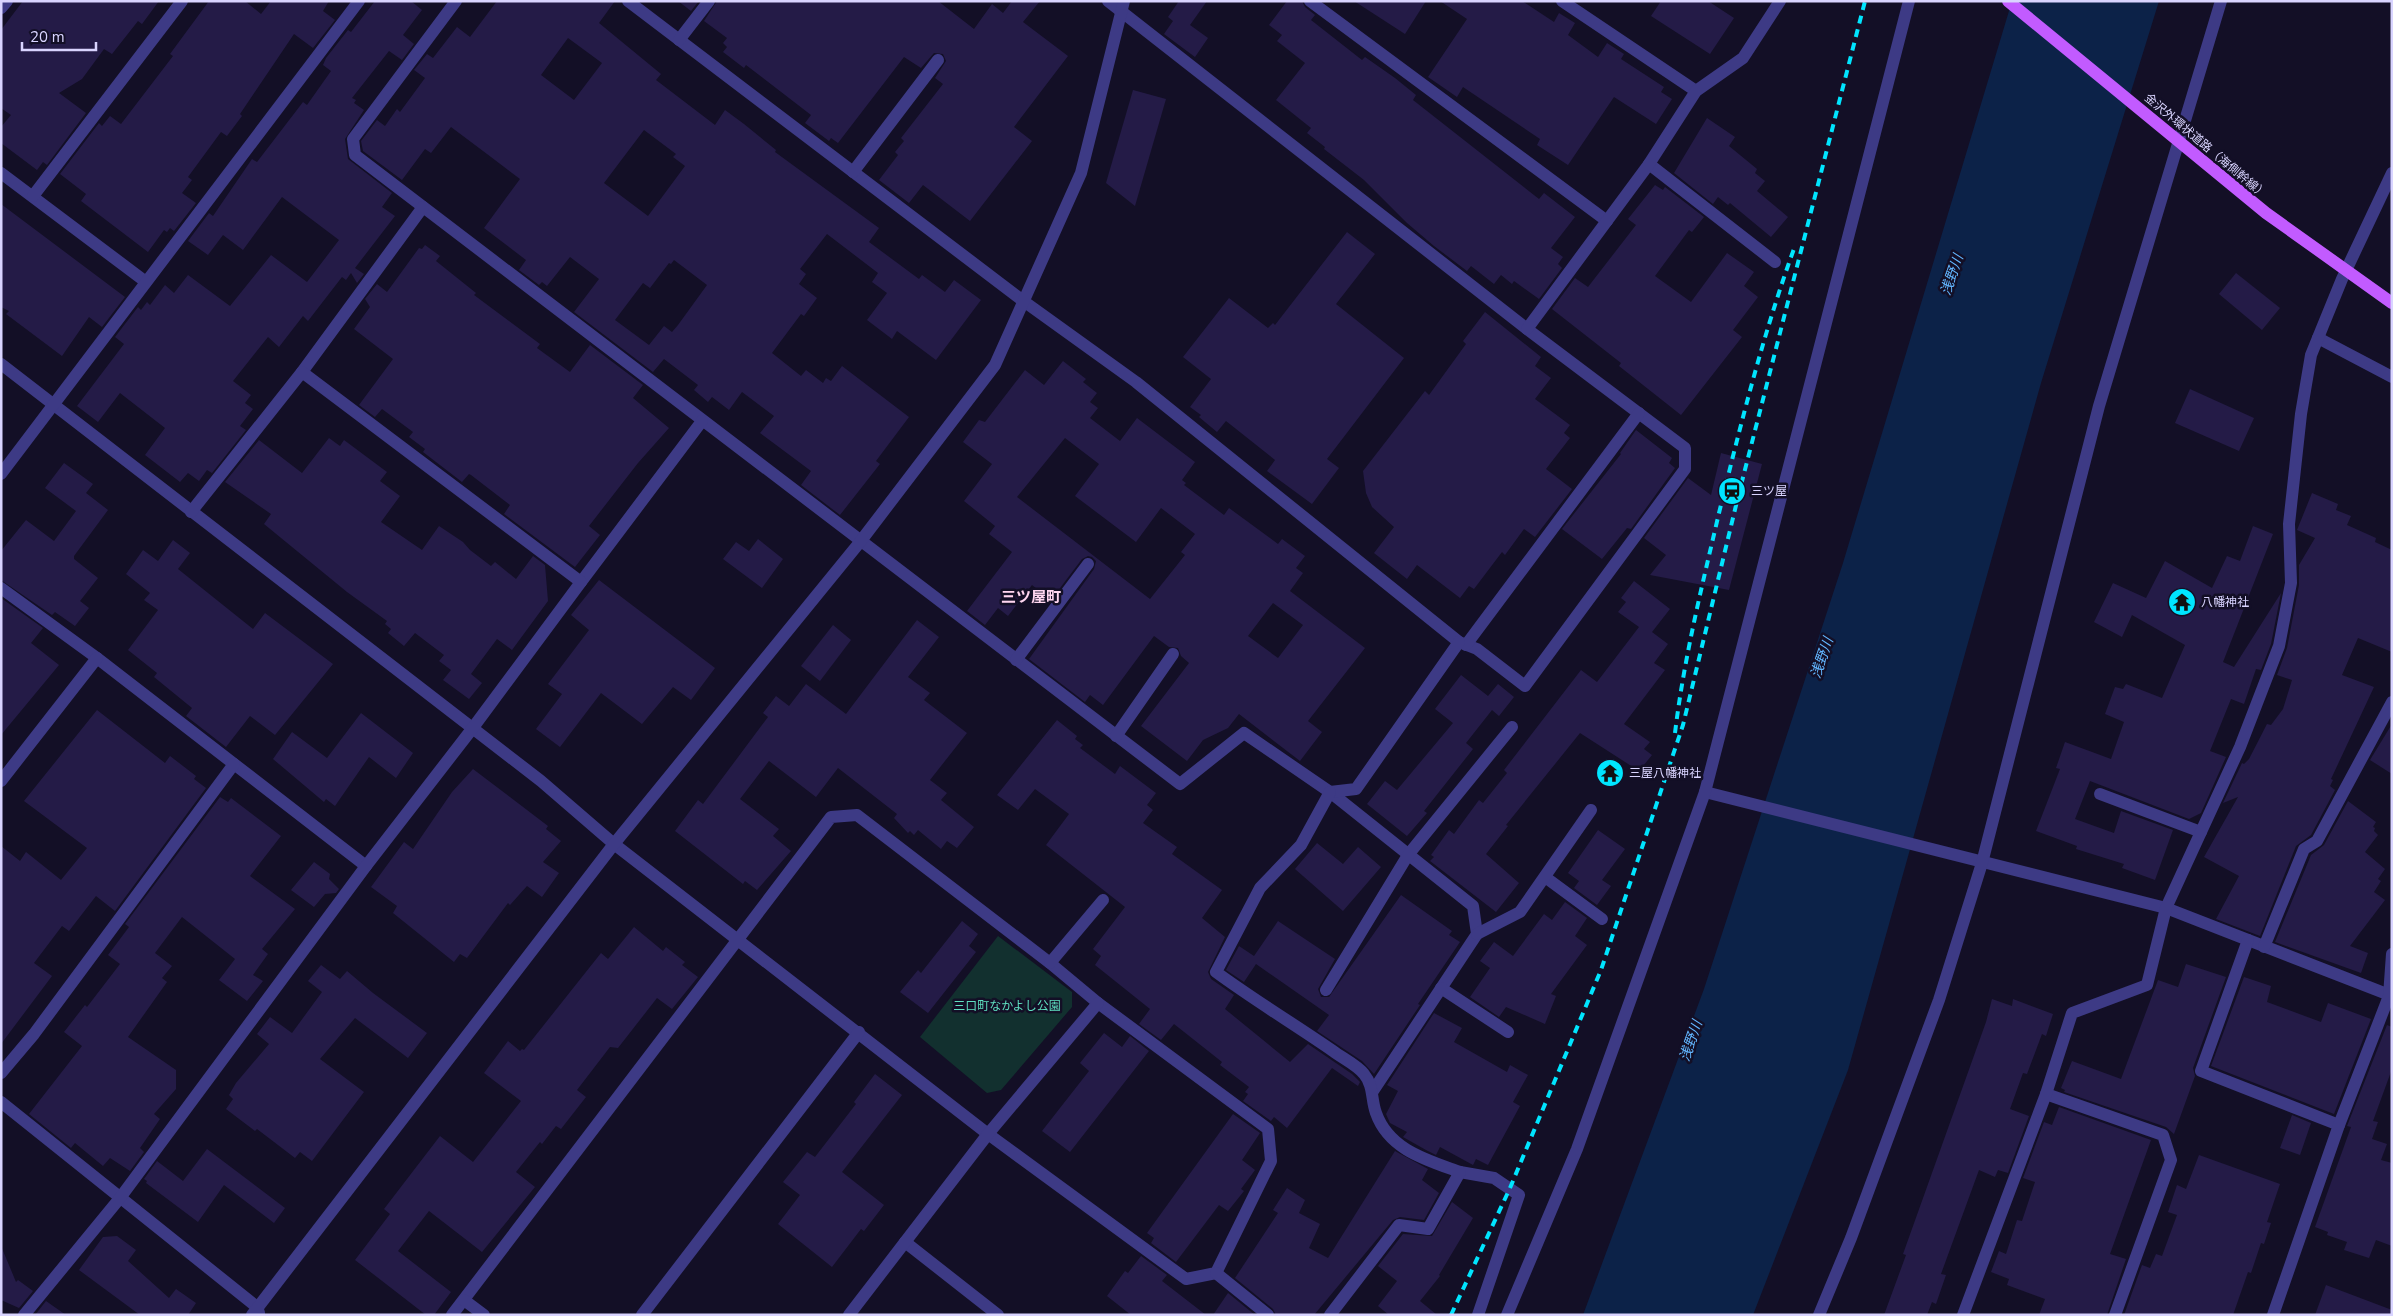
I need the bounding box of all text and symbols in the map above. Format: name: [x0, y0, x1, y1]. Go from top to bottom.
scale bar: [22, 20, 96, 52]
text: 20 m: [30, 27, 65, 47]
street label: 金沢外環状道路（海側幹線）: [2141, 90, 2271, 202]
water label: 浅野川: [1936, 250, 1968, 298]
station icon: 三ツ屋: [1717, 476, 1747, 506]
place label: 三ツ屋: [1751, 483, 1787, 499]
district label: 三ツ屋町: [1001, 587, 1061, 607]
temple icon: 八幡神社: [2167, 587, 2197, 617]
place label: 八幡神社: [2201, 594, 2249, 610]
water label: 浅野川: [1806, 633, 1838, 681]
temple icon: 三屋八幡神社: [1595, 758, 1625, 788]
place label: 三屋八幡神社: [1629, 765, 1701, 781]
park label: 三口町なかよし公園: [953, 998, 1061, 1014]
water label: 浅野川: [1675, 1016, 1707, 1064]

